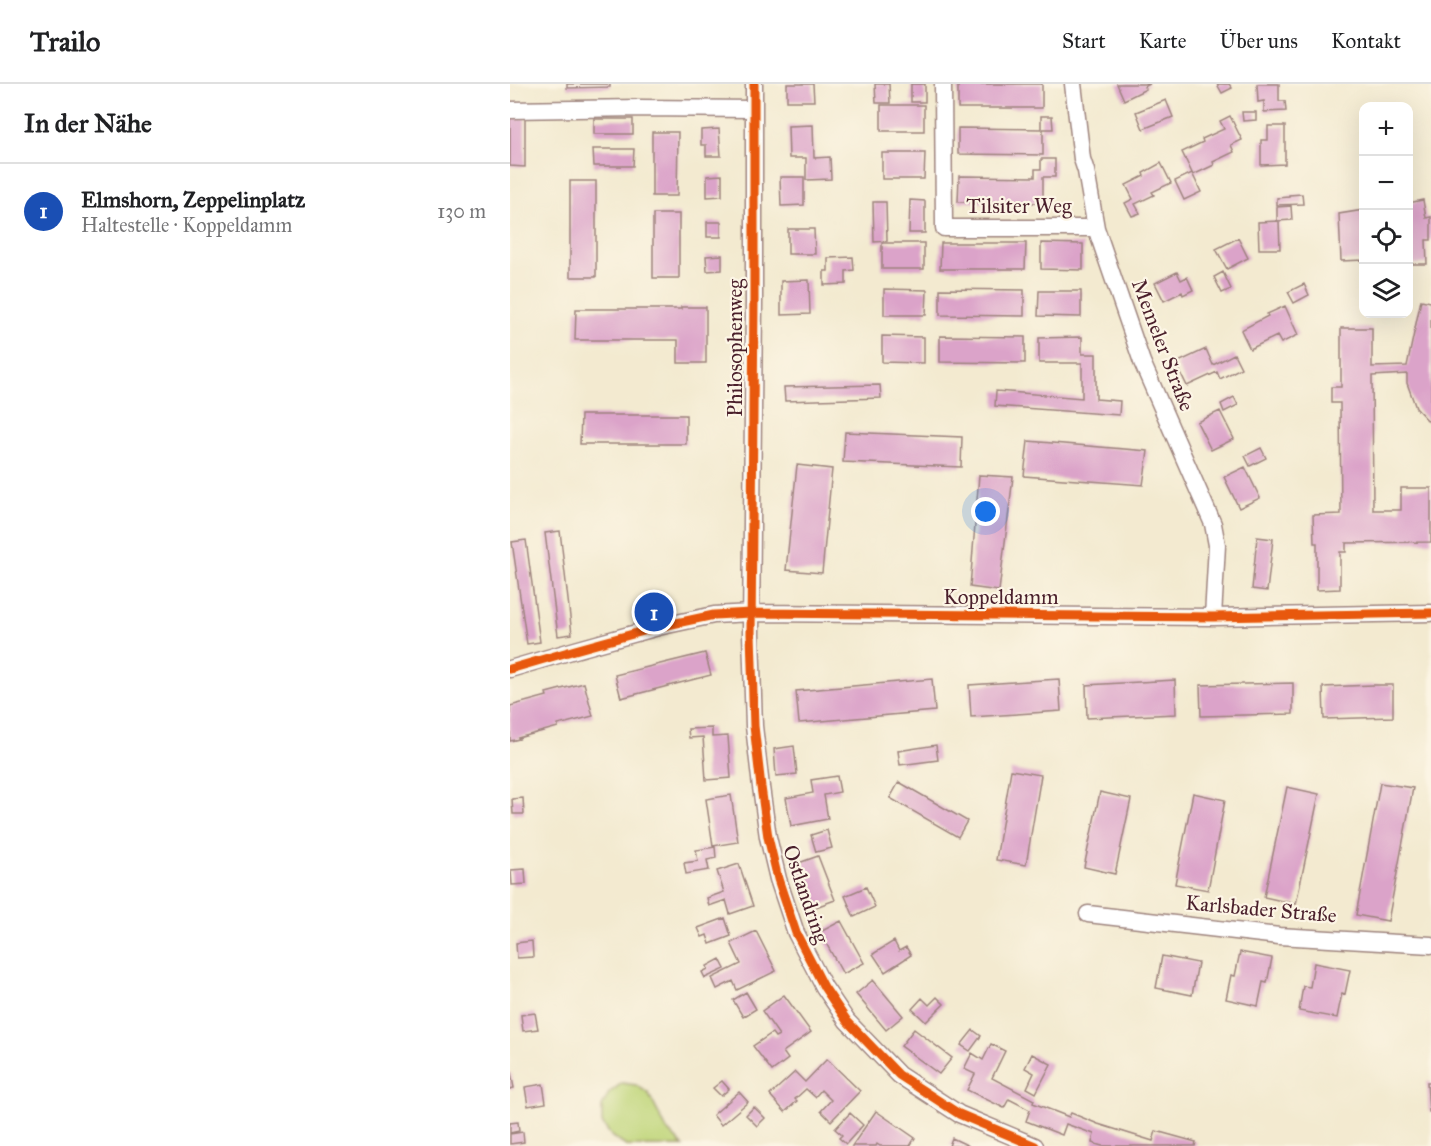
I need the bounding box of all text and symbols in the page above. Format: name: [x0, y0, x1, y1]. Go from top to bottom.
text: Trailo: [30, 24, 100, 59]
text: Start: [1062, 28, 1106, 54]
text: Karte: [1139, 28, 1187, 54]
text: Über uns: [1220, 28, 1298, 54]
text: Kontakt: [1331, 28, 1401, 54]
map controls: [1359, 102, 1413, 318]
button: +: [1359, 102, 1413, 156]
text: In der Nähe: [24, 107, 152, 139]
button: −: [1359, 156, 1413, 210]
text: Elmshorn, Zeppelinplatz: [81, 186, 305, 213]
street label: Tilsiter Weg: [966, 193, 1072, 219]
text: 1: [40, 199, 47, 223]
text: 130 m: [437, 199, 486, 223]
button: locate: [1359, 210, 1413, 264]
text: Haltestelle · Koppeldamm: [81, 213, 292, 237]
button: layers: [1359, 264, 1413, 318]
street label: Memeler Straße: [1126, 275, 1200, 415]
street label: Philosophenweg: [722, 279, 748, 417]
your location: [971, 497, 1000, 526]
street label: Koppeldamm: [943, 584, 1059, 610]
pin: 1: [634, 590, 674, 634]
street label: Ostlandring: [777, 841, 835, 947]
street label: Karlsbader Straße: [1184, 889, 1338, 929]

